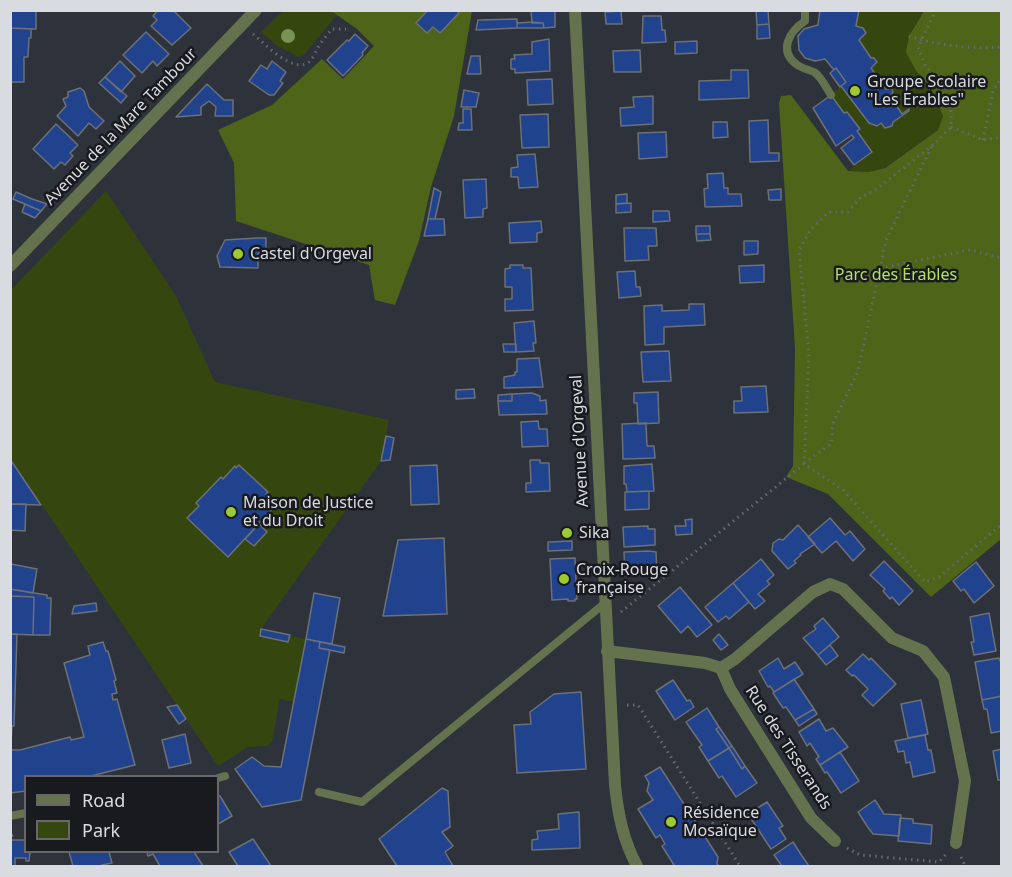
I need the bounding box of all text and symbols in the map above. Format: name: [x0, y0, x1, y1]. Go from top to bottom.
street label: Avenue de la Mare Tambour: [41, 44, 201, 210]
place label: Groupe Scolaire "Les Erables": [867, 72, 986, 110]
marker: Groupe Scolaire "Les Erables": [848, 84, 862, 98]
place label: Castel d'Orgeval: [250, 244, 372, 264]
marker: Castel d'Orgeval: [231, 247, 245, 261]
park label: Parc des Érables: [835, 265, 957, 285]
street label: Avenue d'Orgeval: [567, 374, 593, 508]
place label: Maison de Justice et du Droit: [243, 493, 374, 531]
marker: Maison de Justice et du Droit: [224, 505, 238, 519]
place label: Sika: [579, 523, 609, 543]
marker: Sika: [560, 526, 574, 540]
place label: Croix-Rouge française: [576, 560, 668, 598]
marker: Croix-Rouge française: [557, 572, 571, 586]
street label: Rue des Tisserands: [741, 682, 835, 814]
legend: [24, 775, 219, 853]
text: Road: [82, 788, 125, 812]
place label: Résidence Mosaïque: [683, 803, 759, 841]
marker: Résidence Mosaïque: [664, 815, 678, 829]
text: Park: [82, 818, 120, 842]

